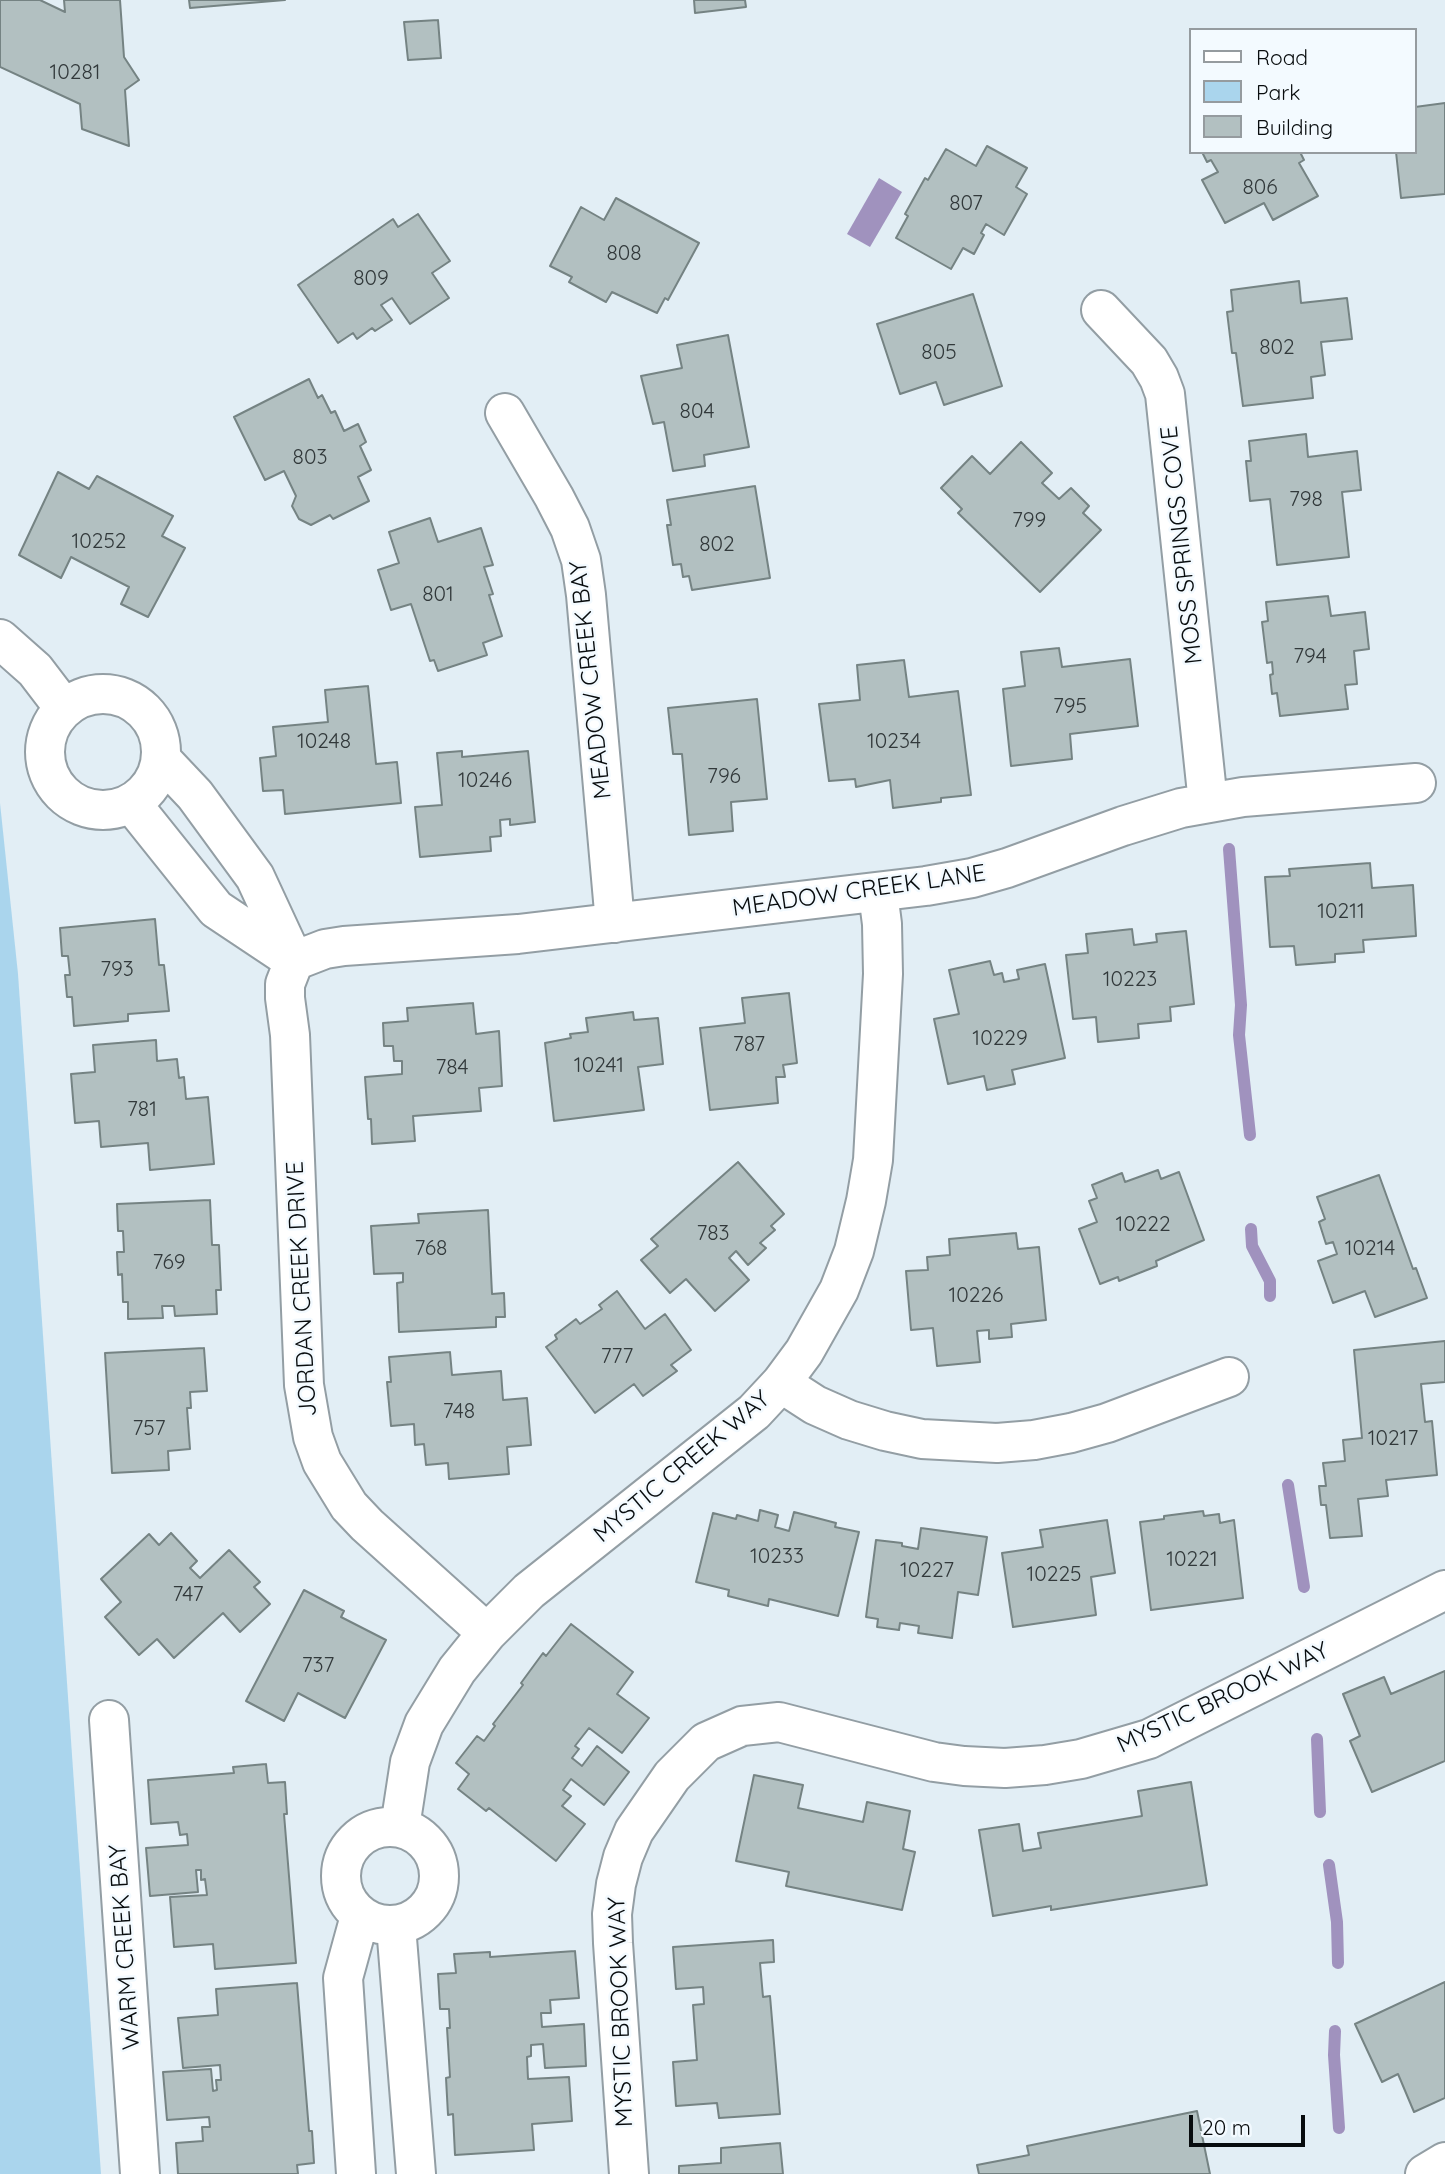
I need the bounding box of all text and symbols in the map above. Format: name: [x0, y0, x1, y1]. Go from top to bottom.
legend: [1190, 28, 1417, 154]
text: Road: [1256, 44, 1308, 70]
house number: 10281: [49, 60, 101, 86]
text: Park: [1256, 79, 1300, 105]
text: Building: [1256, 114, 1333, 140]
house number: 806: [1242, 175, 1278, 201]
house number: 807: [949, 191, 983, 217]
house number: 808: [606, 241, 642, 267]
house number: 809: [353, 266, 389, 292]
house number: 802: [1259, 335, 1295, 361]
house number: 805: [921, 340, 957, 366]
house number: 804: [680, 399, 714, 425]
street label: MOSS SPRINGS COVE: [1155, 425, 1209, 665]
house number: 803: [293, 445, 327, 471]
house number: 798: [1289, 487, 1323, 513]
house number: 799: [1012, 508, 1046, 534]
house number: 10252: [72, 529, 126, 555]
house number: 802: [699, 532, 735, 558]
street label: MEADOW CREEK BAY: [564, 559, 618, 801]
house number: 801: [422, 582, 454, 608]
house number: 794: [1293, 644, 1327, 670]
house number: 795: [1053, 694, 1087, 720]
house number: 10248: [297, 729, 351, 755]
house number: 10234: [867, 729, 921, 755]
house number: 796: [707, 764, 741, 790]
house number: 10246: [458, 768, 512, 794]
street label: MEADOW CREEK LANE: [731, 859, 987, 923]
house number: 10211: [1317, 899, 1365, 925]
house number: 793: [100, 957, 134, 983]
house number: 10223: [1103, 967, 1157, 993]
house number: 10229: [972, 1026, 1028, 1052]
house number: 787: [733, 1032, 765, 1058]
house number: 10241: [574, 1053, 624, 1079]
house number: 784: [435, 1055, 469, 1081]
house number: 781: [127, 1097, 157, 1123]
street label: JORDAN CREEK DRIVE: [281, 1161, 323, 1417]
house number: 10222: [1115, 1212, 1171, 1238]
house number: 783: [696, 1221, 730, 1247]
house number: 768: [415, 1236, 447, 1262]
house number: 10214: [1345, 1236, 1395, 1262]
house number: 769: [152, 1250, 186, 1276]
house number: 10226: [949, 1283, 1003, 1309]
house number: 777: [601, 1344, 633, 1370]
street label: MYSTIC CREEK WAY: [588, 1385, 776, 1549]
house number: 748: [443, 1399, 475, 1425]
house number: 757: [133, 1416, 165, 1442]
house number: 10217: [1368, 1426, 1418, 1452]
house number: 10233: [750, 1544, 804, 1570]
house number: 10221: [1166, 1547, 1218, 1573]
house number: 10227: [900, 1558, 954, 1584]
house number: 10225: [1027, 1562, 1081, 1588]
house number: 747: [172, 1582, 204, 1608]
street label: MYSTIC BROOK WAY: [1112, 1636, 1334, 1760]
house number: 737: [302, 1653, 334, 1679]
street label: WARM CREEK BAY: [103, 1843, 147, 2051]
street label: MYSTIC BROOK WAY: [603, 1896, 639, 2128]
scale bar: [1193, 2100, 1308, 2144]
text: 20 m: [1202, 2114, 1251, 2140]

